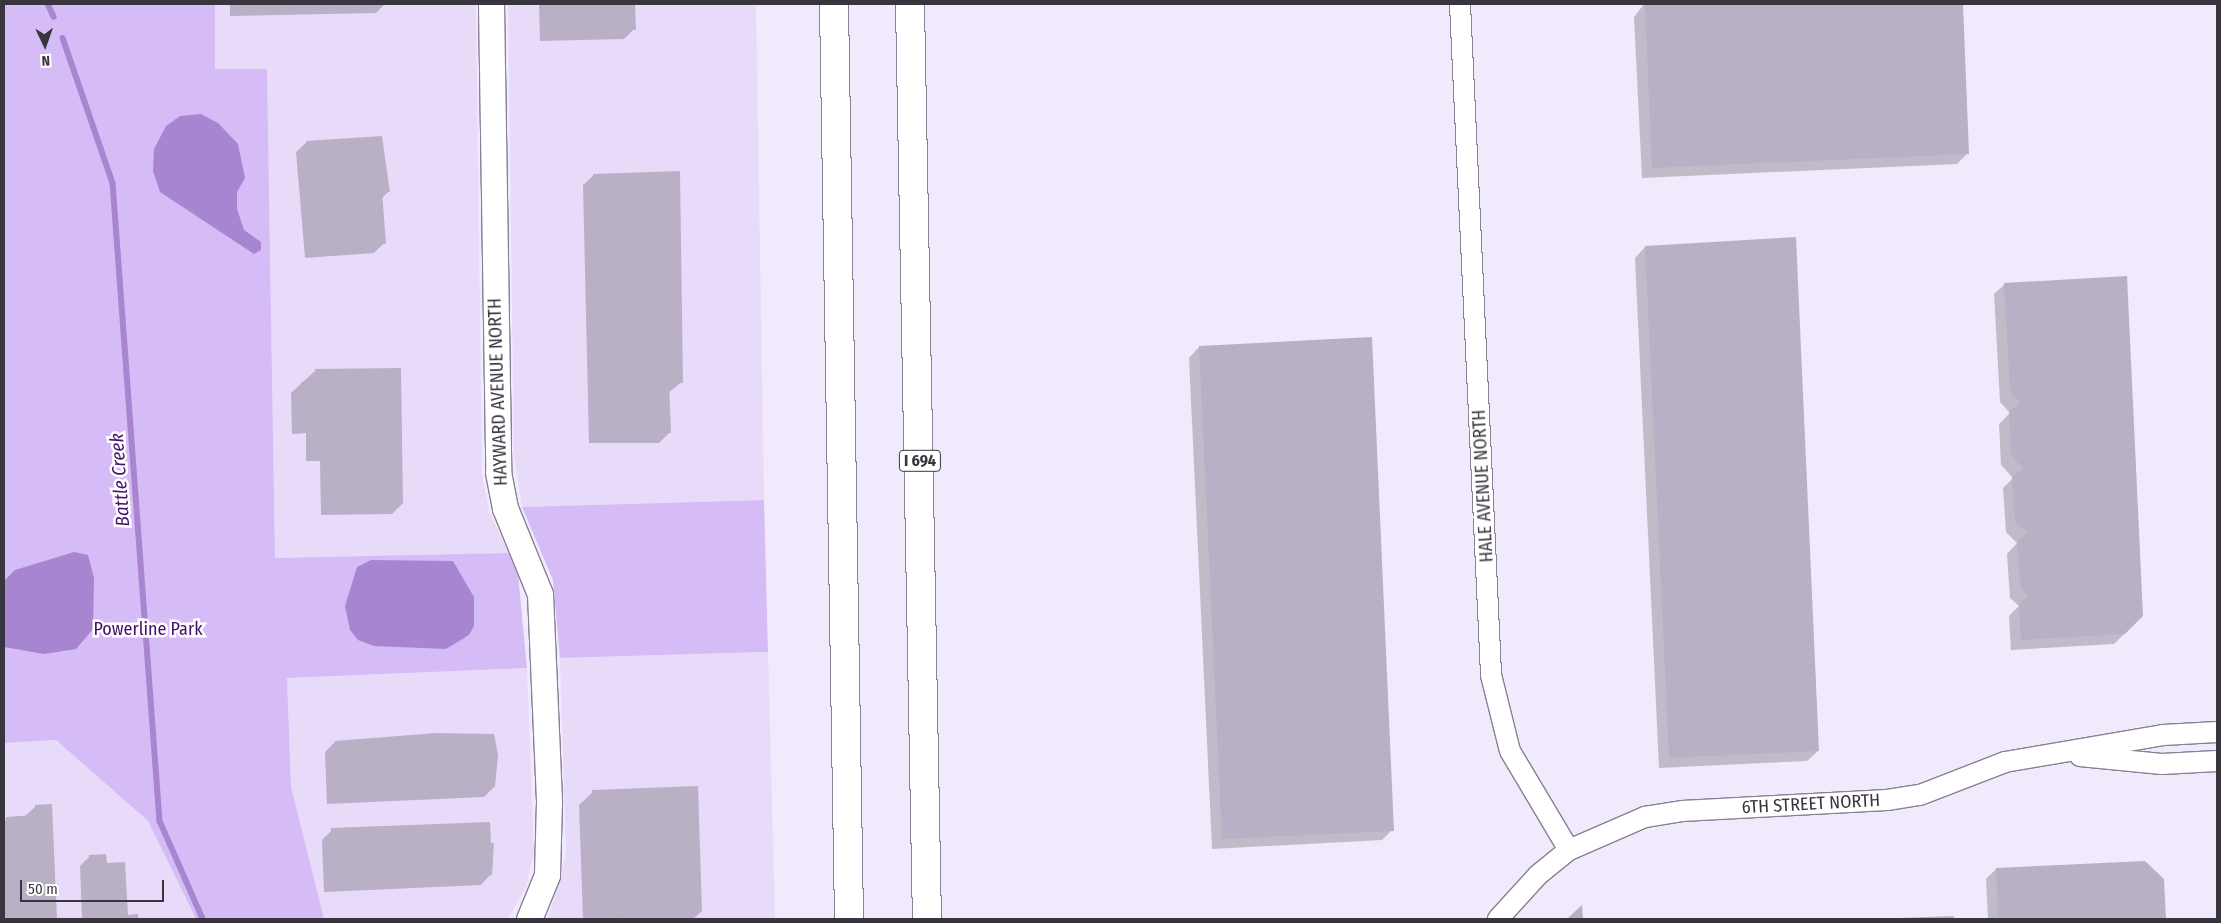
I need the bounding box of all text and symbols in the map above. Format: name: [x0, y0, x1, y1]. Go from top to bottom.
north arrow: [20, 20, 70, 70]
text: N: [41, 52, 50, 69]
street label: HAYWARD AVENUE NORTH: [484, 298, 512, 486]
street label: HALE AVENUE NORTH: [1468, 409, 1498, 563]
water label: Battle Creek: [105, 433, 135, 527]
road number: I 694: [899, 448, 941, 474]
park label: Powerline Park: [93, 618, 203, 640]
street label: 6TH STREET NORTH: [1741, 790, 1881, 818]
scale bar: [22, 870, 166, 902]
text: 50 m: [28, 880, 58, 898]

